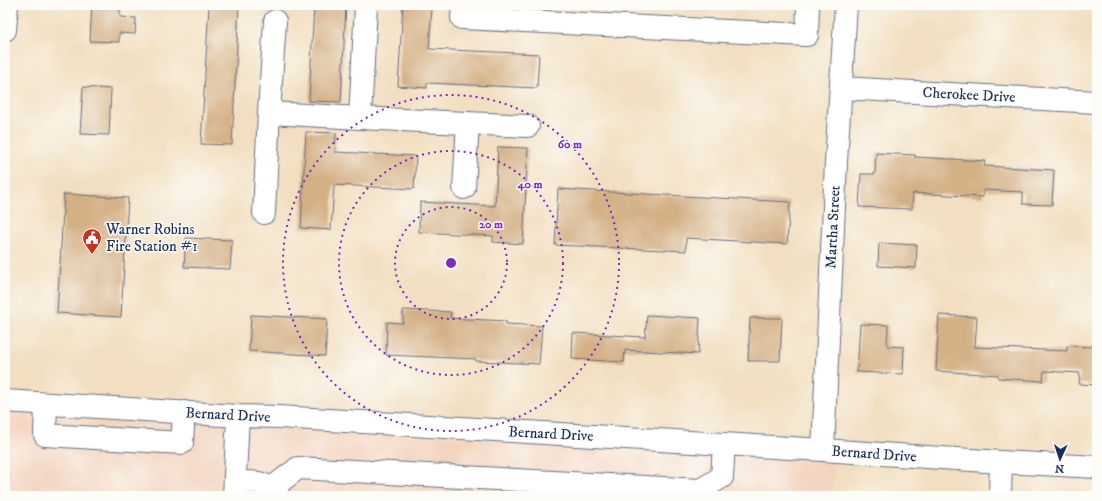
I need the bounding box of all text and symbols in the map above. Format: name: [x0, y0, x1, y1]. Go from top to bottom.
street label: Cherokee Drive: [922, 83, 1016, 107]
text: 60 m: [558, 137, 582, 152]
text: 40 m: [517, 177, 542, 192]
street label: Martha Street: [821, 185, 845, 269]
text: 20 m: [479, 217, 503, 232]
place label: Warner Robins Fire Station #1: [105, 220, 198, 256]
public building icon: Warner Robins Fire Station #1: [81, 227, 103, 255]
centre of rings: [444, 256, 458, 270]
street label: Bernard Drive: [185, 403, 271, 427]
street label: Bernard Drive: [508, 422, 594, 446]
north arrow: [1040, 439, 1080, 479]
street label: Bernard Drive: [831, 442, 917, 466]
text: N: [1055, 461, 1064, 475]

